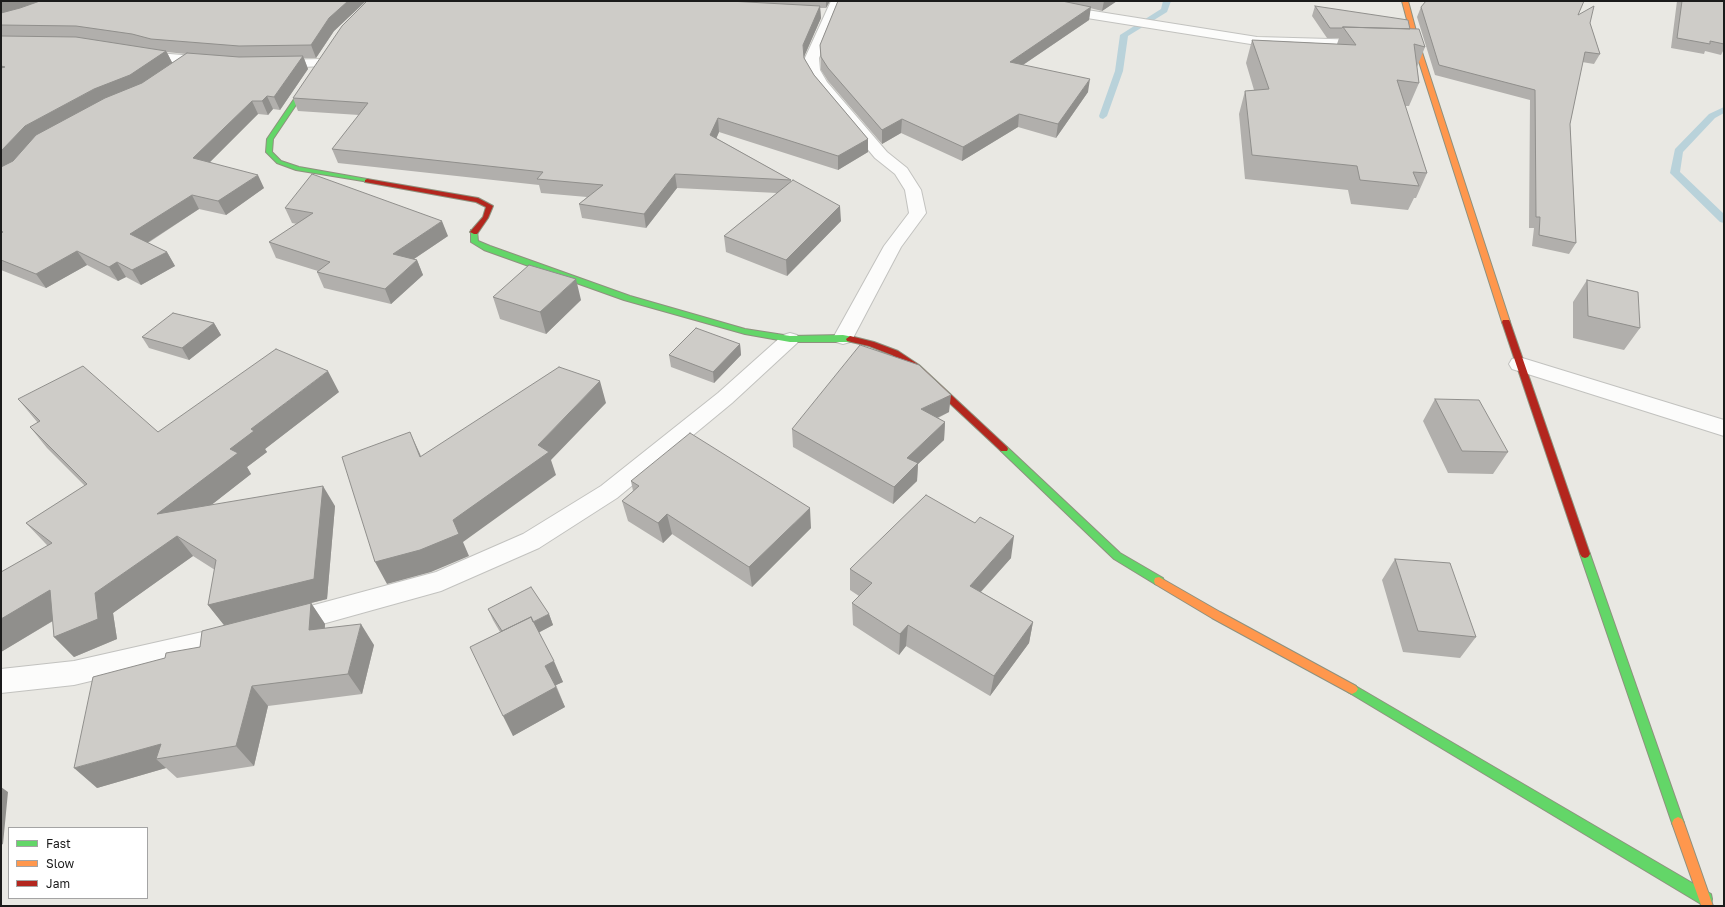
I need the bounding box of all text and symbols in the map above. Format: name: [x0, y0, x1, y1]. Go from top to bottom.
legend: [8, 827, 148, 899]
text: Fast: [46, 836, 71, 851]
text: Slow: [46, 856, 74, 871]
text: Jam: [46, 876, 70, 891]

